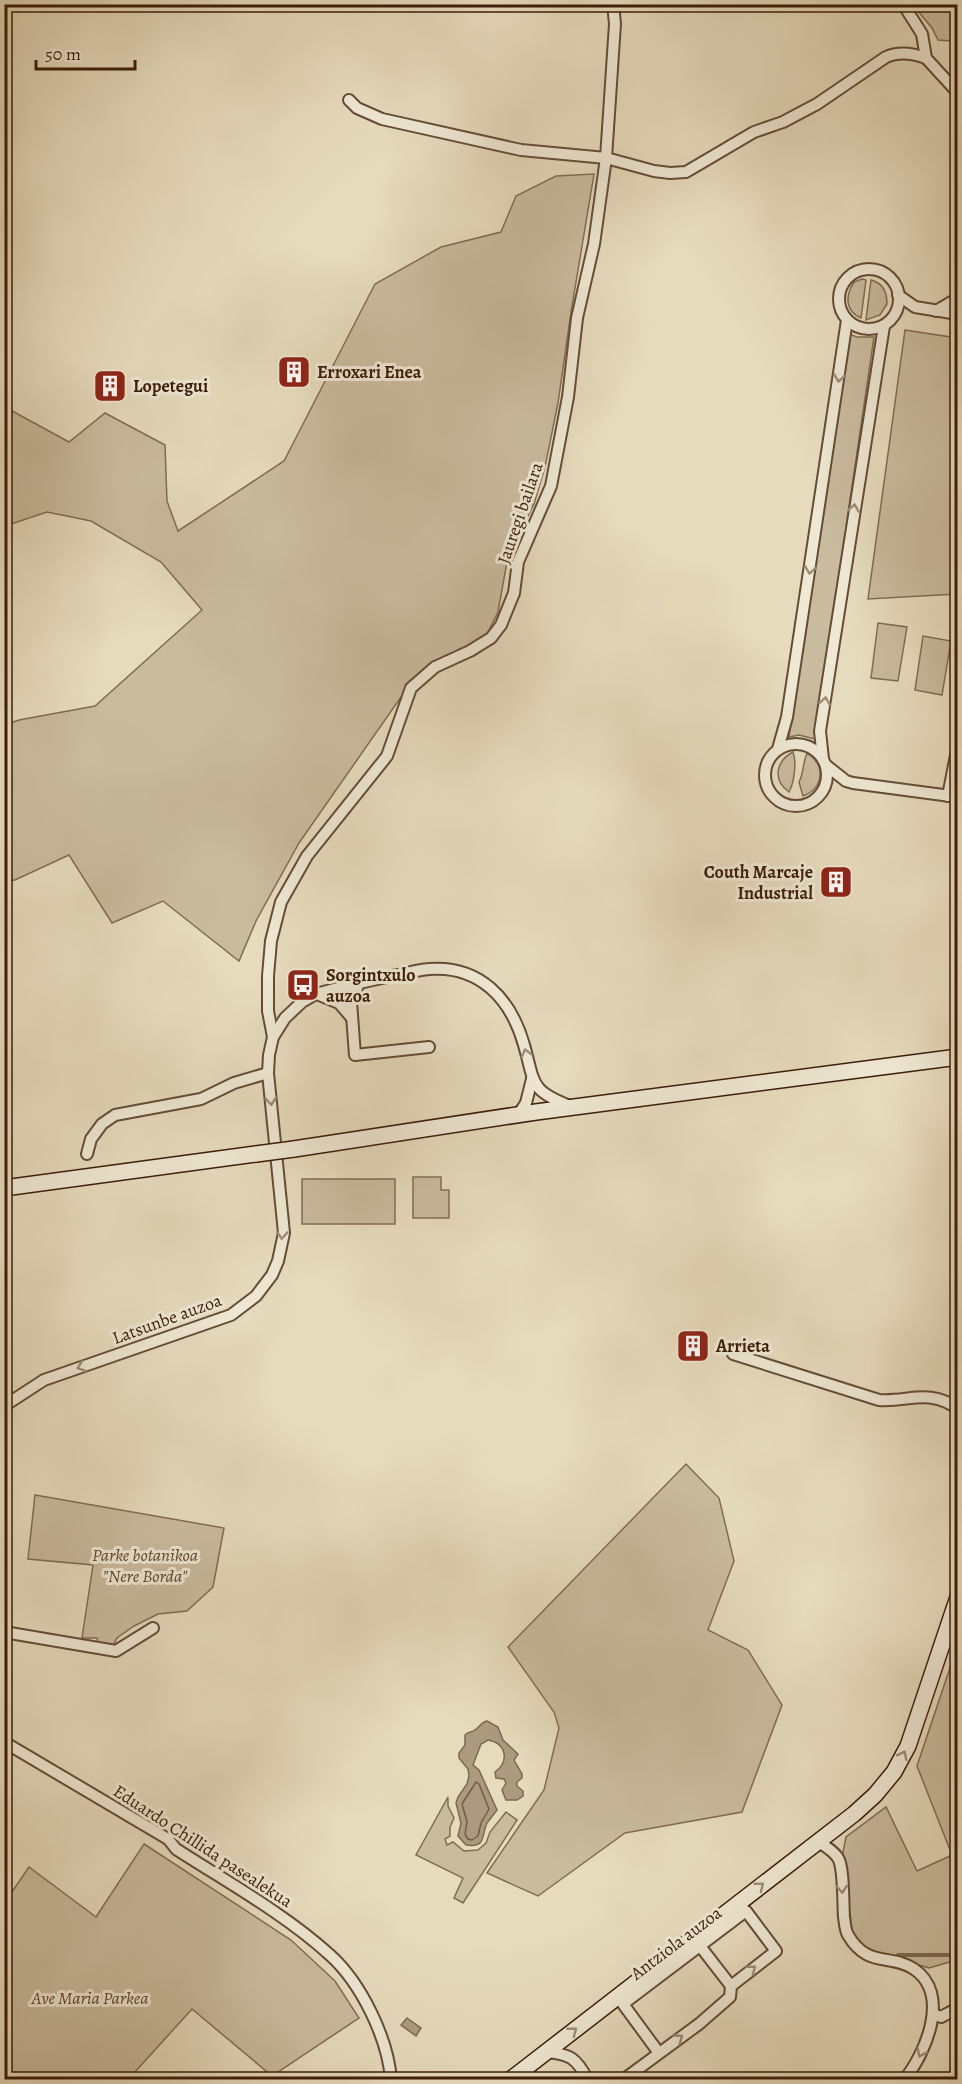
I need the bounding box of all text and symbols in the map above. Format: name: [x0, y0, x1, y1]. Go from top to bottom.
scale bar: [36, 33, 135, 71]
text: 50 m: [45, 42, 81, 66]
building icon: Erroxari Enea: [276, 354, 312, 390]
place label: Erroxari Enea: [317, 360, 422, 384]
building icon: Lopetegui: [92, 368, 128, 404]
one-way arrow: [834, 373, 846, 382]
place label: Lopetegui: [133, 374, 208, 398]
street label: Jauregi bailara: [491, 458, 549, 567]
one-way arrow: [848, 504, 860, 513]
one-way arrow: [804, 566, 816, 575]
one-way arrow: [818, 696, 830, 706]
place label: Couth Marcaje Industrial: [704, 860, 813, 905]
building icon: Couth Marcaje Industrial: [818, 864, 854, 900]
place label: Sorgintxulo auzoa: [326, 963, 415, 1008]
bus stop icon: Sorgintxulo auzoa: [285, 967, 321, 1003]
one-way arrow: [520, 1048, 533, 1058]
one-way arrow: [264, 1096, 277, 1105]
one-way arrow: [276, 1231, 289, 1240]
street label: Latsunbe auzoa: [109, 1288, 226, 1350]
building icon: Arrieta: [675, 1328, 711, 1364]
place label: Arrieta: [715, 1334, 770, 1358]
one-way arrow: [76, 1360, 87, 1373]
park label: Parke botanikoa "Nere Borda": [92, 1543, 198, 1588]
one-way arrow: [895, 1751, 907, 1762]
street label: Eduardo Chillida pasealekua: [109, 1779, 298, 1913]
one-way arrow: [753, 1882, 764, 1893]
one-way arrow: [835, 1884, 848, 1893]
street label: Antziola auzoa: [625, 1900, 727, 1986]
one-way arrow: [745, 1966, 756, 1977]
park label: Ave Maria Parkea: [31, 1986, 148, 2010]
one-way arrow: [566, 2027, 577, 2038]
one-way arrow: [672, 2035, 683, 2046]
one-way arrow: [917, 2046, 929, 2057]

